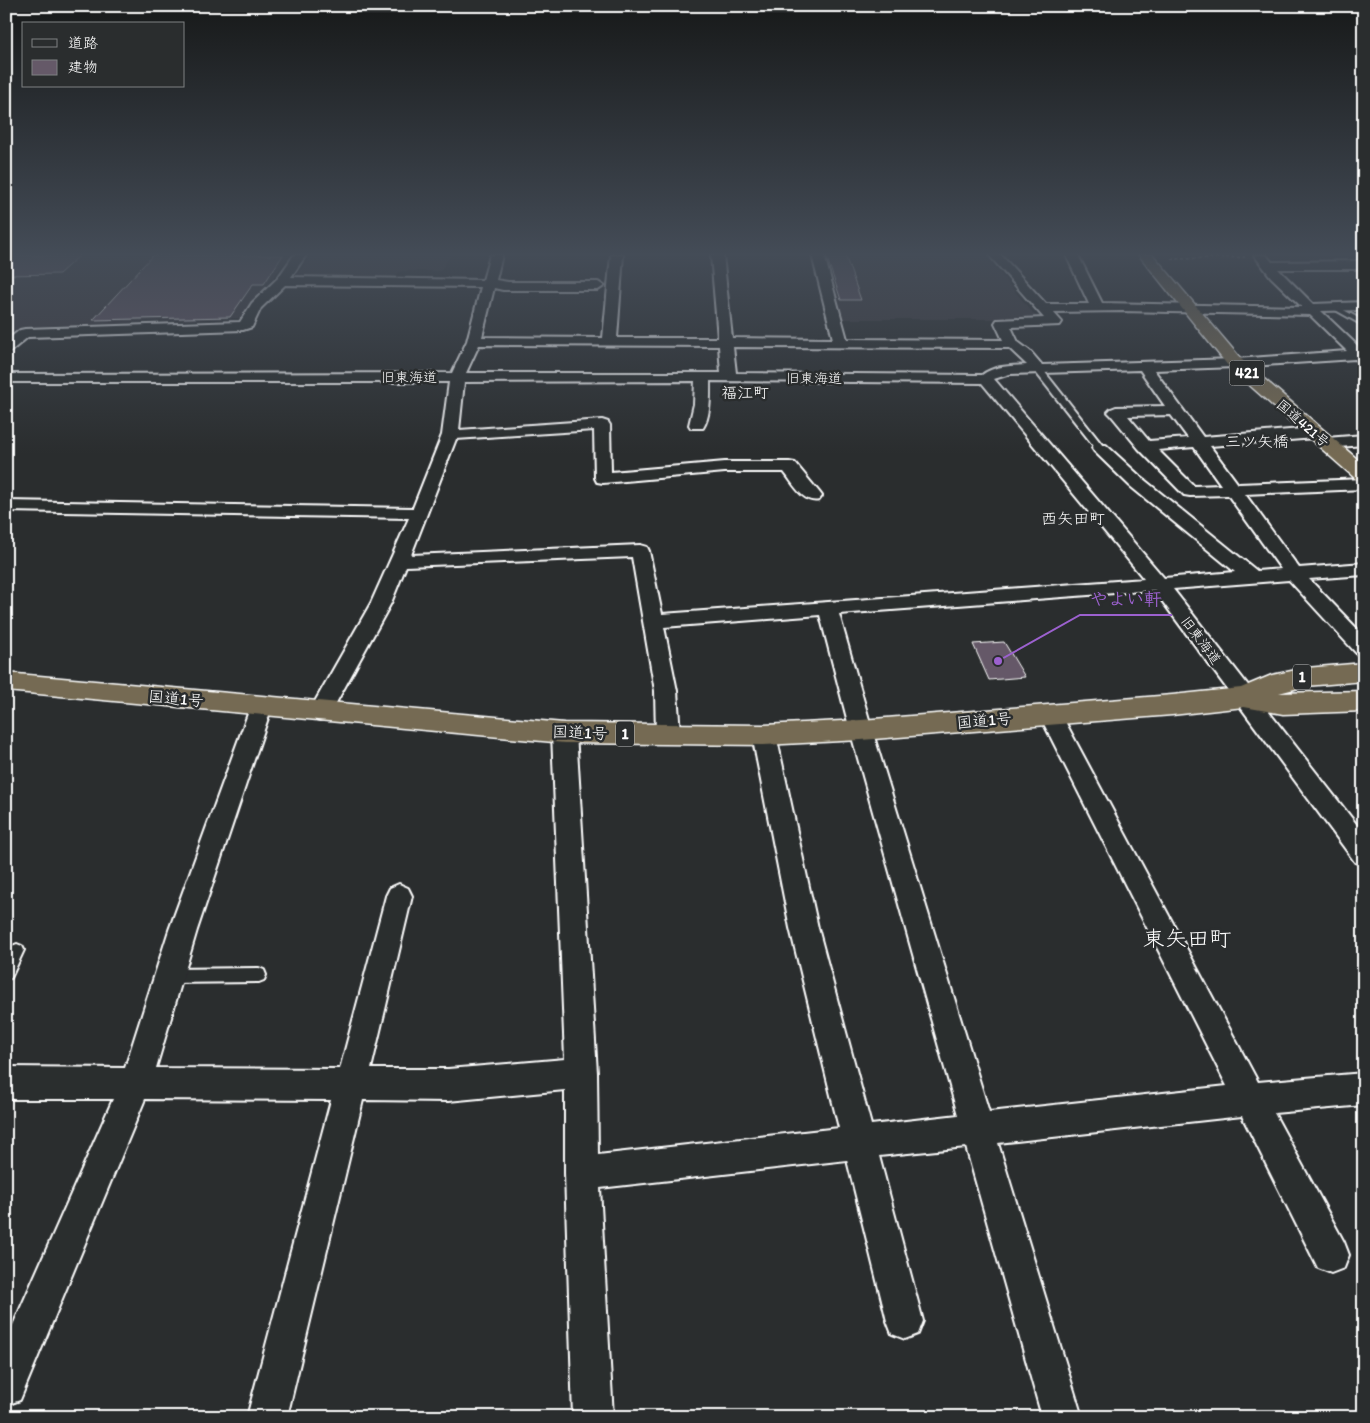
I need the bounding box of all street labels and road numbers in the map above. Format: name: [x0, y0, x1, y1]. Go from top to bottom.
road number: 421: [1230, 360, 1264, 386]
street label: 旧東海道: [381, 369, 437, 386]
street label: 旧東海道: [786, 370, 842, 387]
street label: 国道421号: [1273, 396, 1333, 451]
street label: 旧東海道: [1177, 613, 1224, 668]
road number: 1: [1293, 664, 1311, 690]
street label: 国道1号: [148, 687, 204, 710]
street label: 国道1号: [956, 709, 1012, 732]
street label: 国道1号: [552, 722, 608, 743]
road number: 1: [616, 722, 634, 746]

